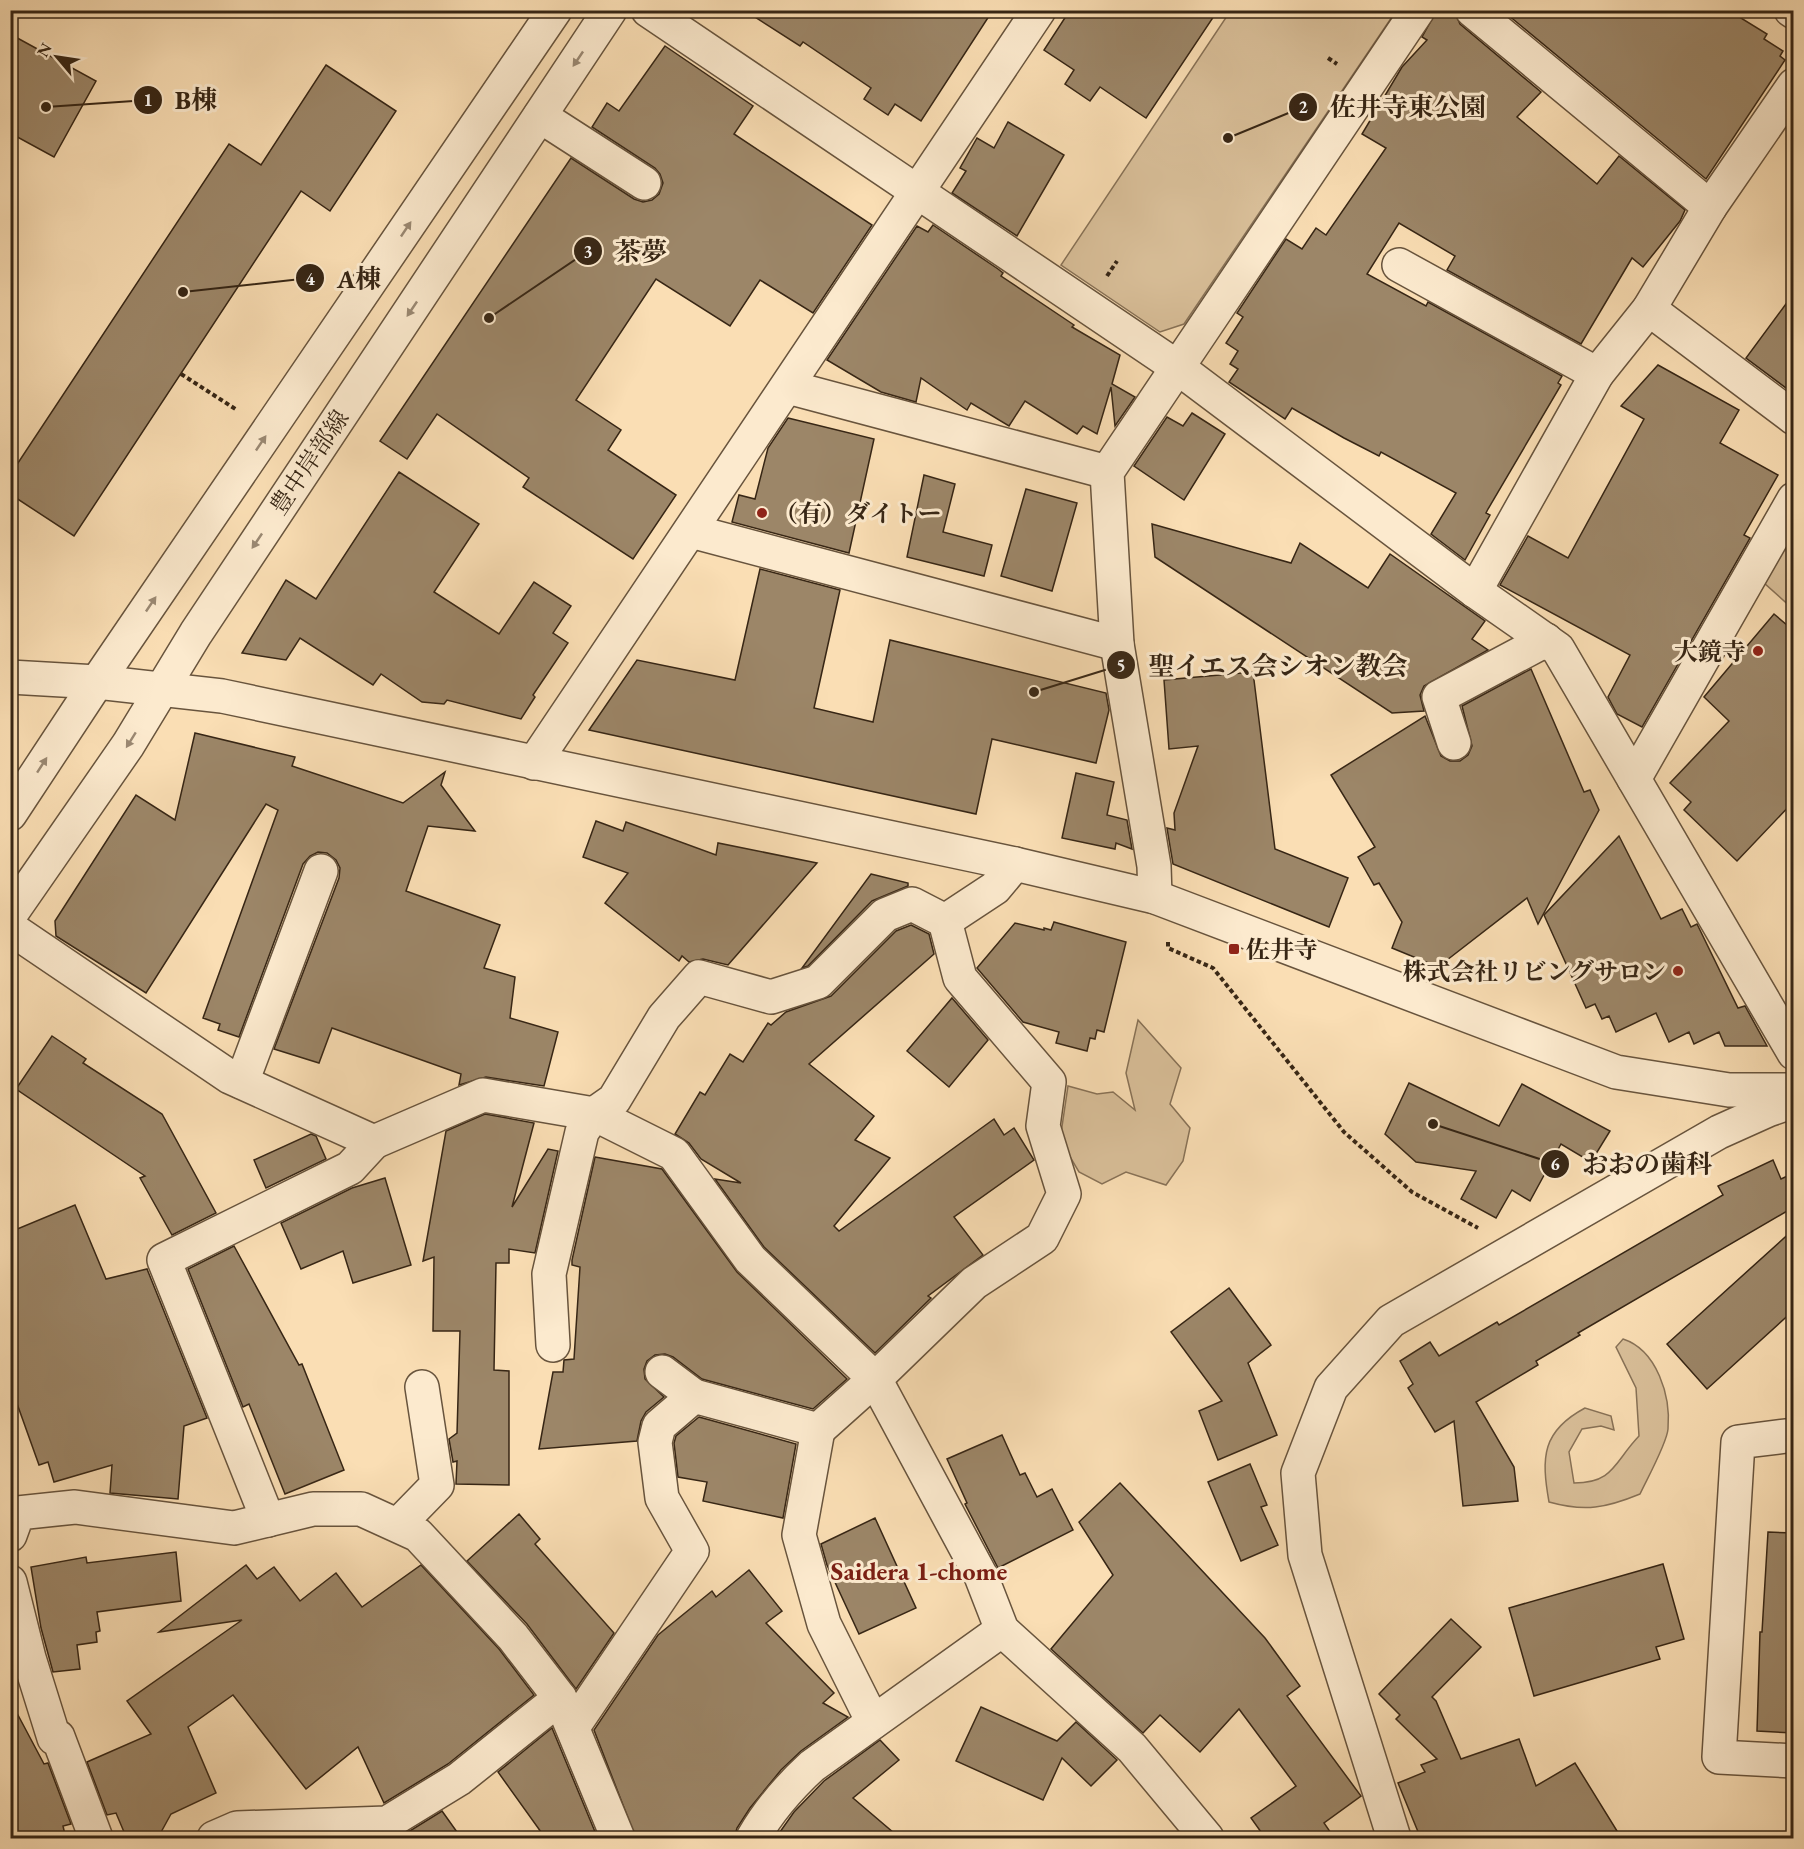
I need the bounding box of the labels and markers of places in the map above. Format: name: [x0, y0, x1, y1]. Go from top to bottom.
callout: B棟: [133, 78, 229, 122]
callout: 佐井寺東公園: [1288, 85, 1498, 129]
callout: 茶夢: [573, 229, 679, 273]
callout: A棟: [295, 256, 394, 300]
place label: （有）ダイトー: [774, 498, 942, 529]
marker: （有）ダイトー: [755, 506, 769, 520]
place label: 大鏡寺: [1674, 636, 1746, 667]
callout: 聖イエス会シオン教会: [1106, 643, 1420, 687]
marker: 大鏡寺: [1751, 644, 1765, 658]
place label: 佐井寺: [1246, 934, 1318, 965]
marker: 佐井寺: [1227, 942, 1241, 956]
place label: 株式会社リビングサロン: [1402, 956, 1666, 987]
marker: 株式会社リビングサロン: [1671, 964, 1685, 978]
callout: おおの歯科: [1540, 1142, 1724, 1186]

